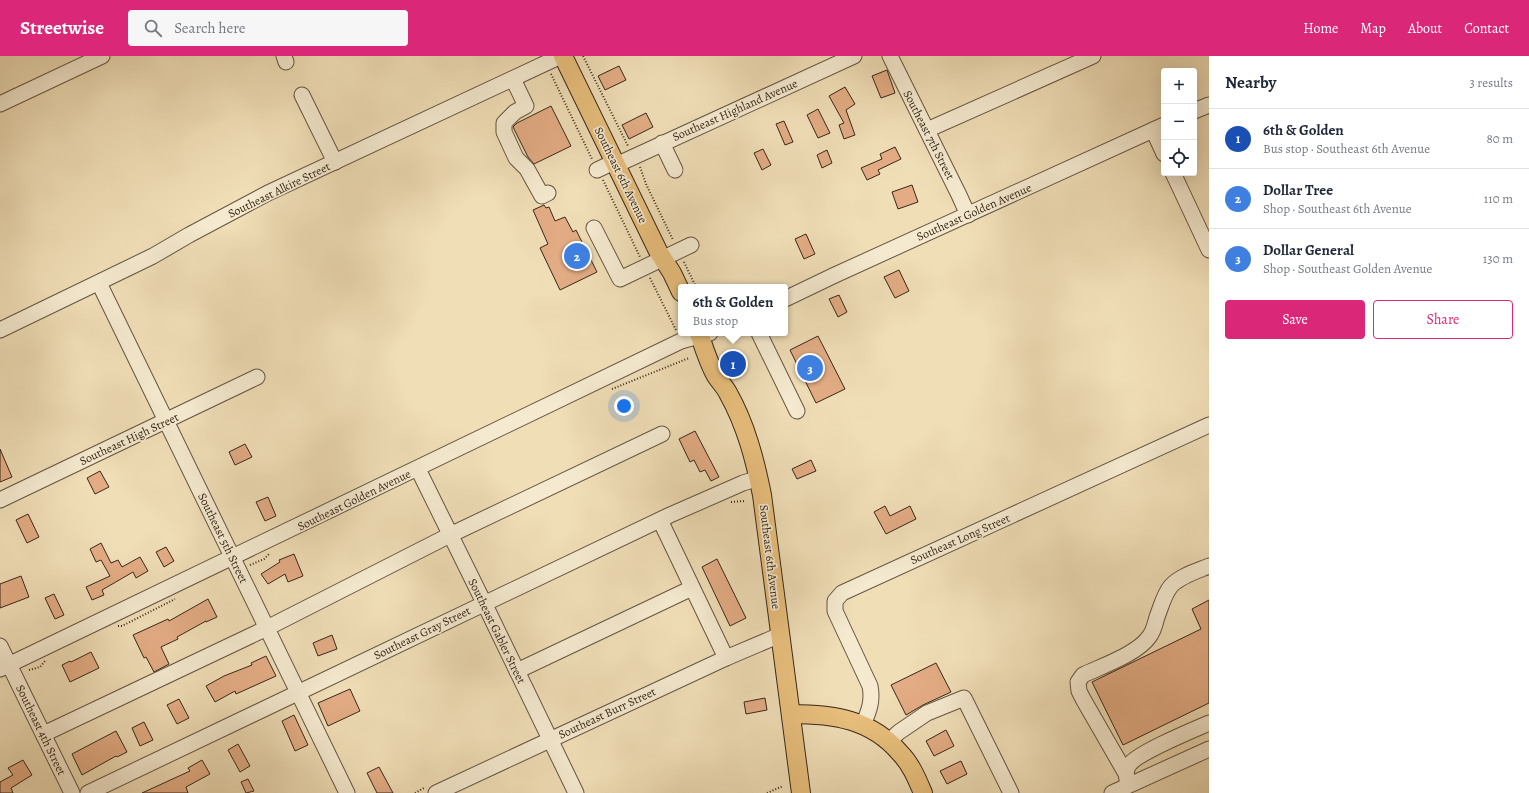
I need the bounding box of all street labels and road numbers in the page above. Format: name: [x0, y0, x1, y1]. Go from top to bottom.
street label: Southeast Highland Avenue: [670, 75, 800, 145]
street label: Southeast 7th Street: [900, 88, 958, 182]
street label: Southeast 6th Avenue: [591, 124, 651, 226]
street label: Southeast Alkire Street: [225, 158, 333, 222]
street label: Southeast Golden Avenue: [914, 179, 1034, 245]
street label: Southeast High Street: [77, 409, 181, 469]
street label: Southeast Golden Avenue: [295, 466, 413, 534]
street label: Southeast 5th Street: [194, 490, 252, 586]
street label: Southeast 6th Avenue: [756, 504, 784, 610]
street label: Southeast Long Street: [908, 510, 1012, 568]
street label: Southeast Gabler Street: [465, 576, 530, 686]
street label: Southeast Gray Street: [371, 603, 473, 663]
street label: Southeast 4th Street: [12, 682, 70, 778]
street label: Southeast Burr Street: [556, 683, 658, 743]

